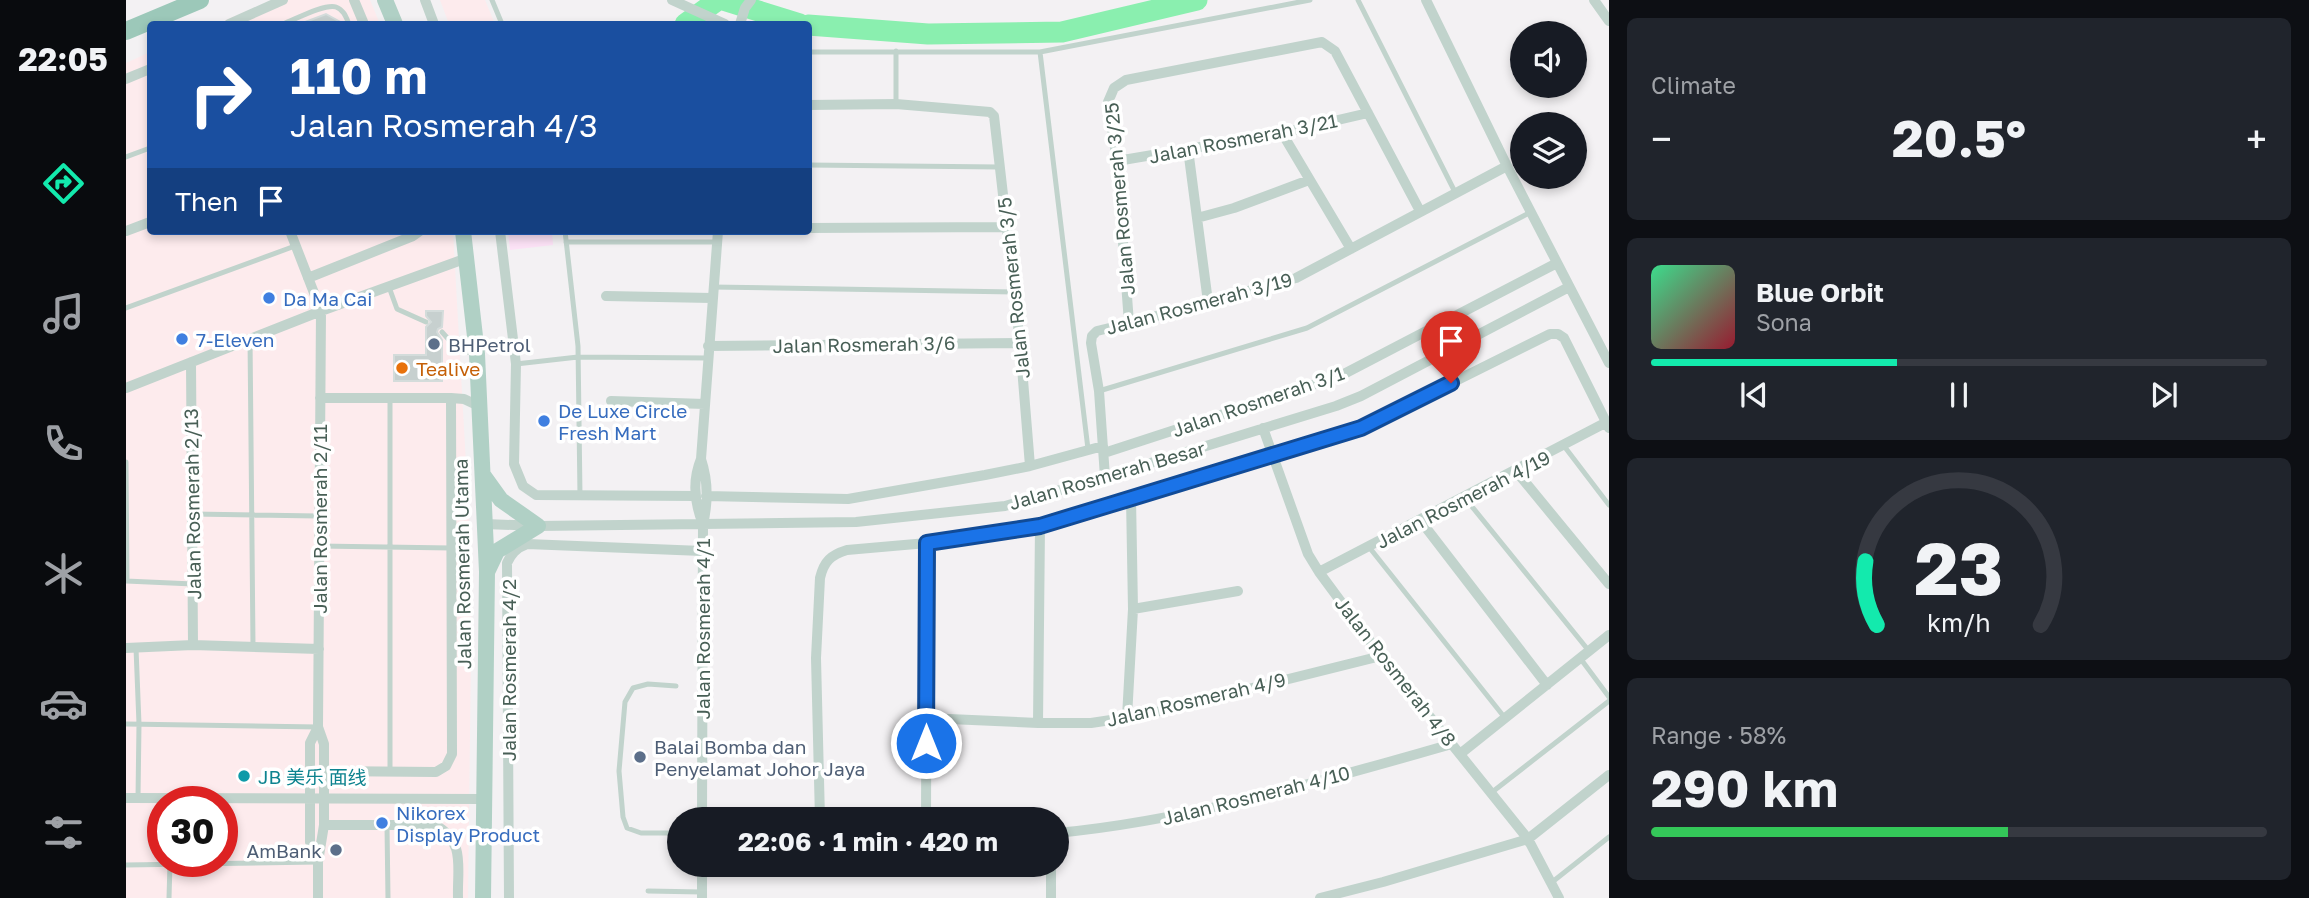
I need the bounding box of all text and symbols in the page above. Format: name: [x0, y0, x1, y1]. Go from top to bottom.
map controls: [1510, 21, 1587, 189]
button: sound: [1510, 21, 1587, 98]
text: 22:05: [18, 40, 108, 78]
text: 110 m: [290, 46, 427, 105]
icon: right: [175, 49, 266, 140]
text: Climate: [1651, 71, 1736, 99]
street label: Jalan Rosmerah 3/25: [1099, 102, 1139, 296]
text: Jalan Rosmerah 4/3: [290, 106, 598, 144]
text: 20.5°: [1892, 106, 2026, 168]
street label: Jalan Rosmerah 3/21: [1147, 108, 1339, 168]
button: layers: [1510, 112, 1587, 189]
text: −: [1651, 116, 1672, 161]
text: +: [2246, 116, 2267, 161]
icon: directions: [39, 159, 88, 208]
icon: arrive: [252, 182, 290, 220]
text: Then: [175, 186, 238, 217]
street label: Jalan Rosmerah 3/5: [992, 196, 1034, 380]
street label: Jalan Rosmerah 3/19: [1103, 267, 1295, 339]
text: Blue Orbit: [1756, 277, 1884, 308]
place label: Da Ma Cai: [283, 287, 372, 310]
icon: music: [39, 289, 88, 338]
marker: Da Ma Cai: [261, 290, 277, 306]
text: Sona: [1756, 308, 1812, 336]
pin: [1421, 311, 1481, 383]
icon: arrive: [1432, 322, 1470, 360]
place label: 7-Eleven: [196, 328, 274, 351]
marker: 7-Eleven: [174, 331, 190, 347]
street label: Jalan Rosmerah 3/6: [772, 331, 956, 357]
place label: BHPetrol: [448, 333, 531, 356]
marker: BHPetrol: [426, 336, 442, 352]
place label: Tealive: [416, 357, 480, 380]
marker: Tealive: [394, 360, 410, 376]
street label: Jalan Rosmerah 3/1: [1169, 361, 1347, 441]
icon: previous: [1735, 376, 1773, 414]
icon: pause: [1940, 376, 1978, 414]
icon: next: [2145, 376, 2183, 414]
place label: De Luxe Circle Fresh Mart: [558, 399, 687, 444]
street label: Jalan Rosmerah 2/13: [179, 408, 205, 600]
marker: De Luxe Circle Fresh Mart: [536, 413, 552, 429]
icon: phone: [39, 419, 88, 468]
street label: Jalan Rosmerah 2/11: [308, 424, 331, 614]
street label: Jalan Rosmerah Besar: [1006, 436, 1208, 514]
street label: Jalan Rosmerah 4/19: [1372, 445, 1554, 553]
street label: Jalan Rosmerah Utama: [449, 458, 475, 670]
text: 23: [1915, 524, 2003, 611]
street label: Jalan Rosmerah 4/1: [691, 539, 714, 719]
icon: climate: [39, 549, 88, 598]
street label: Jalan Rosmerah 4/2: [497, 579, 520, 761]
street label: Jalan Rosmerah 4/8: [1331, 592, 1461, 750]
text: km/h: [1927, 607, 1991, 638]
street label: Jalan Rosmerah 4/9: [1104, 667, 1288, 731]
icon: car: [39, 679, 88, 728]
position arrow: [889, 706, 963, 780]
text: Range · 58%: [1651, 721, 1786, 749]
place label: Balai Bomba dan Penyelamat Johor Jaya: [654, 735, 865, 780]
marker: Balai Bomba dan Penyelamat Johor Jaya: [632, 749, 648, 765]
text: 290 km: [1651, 756, 1838, 818]
street label: Jalan Rosmerah 4/10: [1160, 761, 1352, 829]
place label: JB 美乐 面线: [258, 765, 367, 788]
marker: JB 美乐 面线: [236, 768, 252, 784]
speed limit sign: 30: [147, 786, 238, 877]
place label: Nikorex Display Product: [396, 801, 540, 846]
icon: filters: [39, 808, 88, 857]
marker: Nikorex Display Product: [374, 815, 390, 831]
text: 22:06 · 1 min · 420 m: [738, 826, 998, 857]
place label: AmBank: [247, 839, 322, 862]
marker: AmBank: [328, 842, 344, 858]

